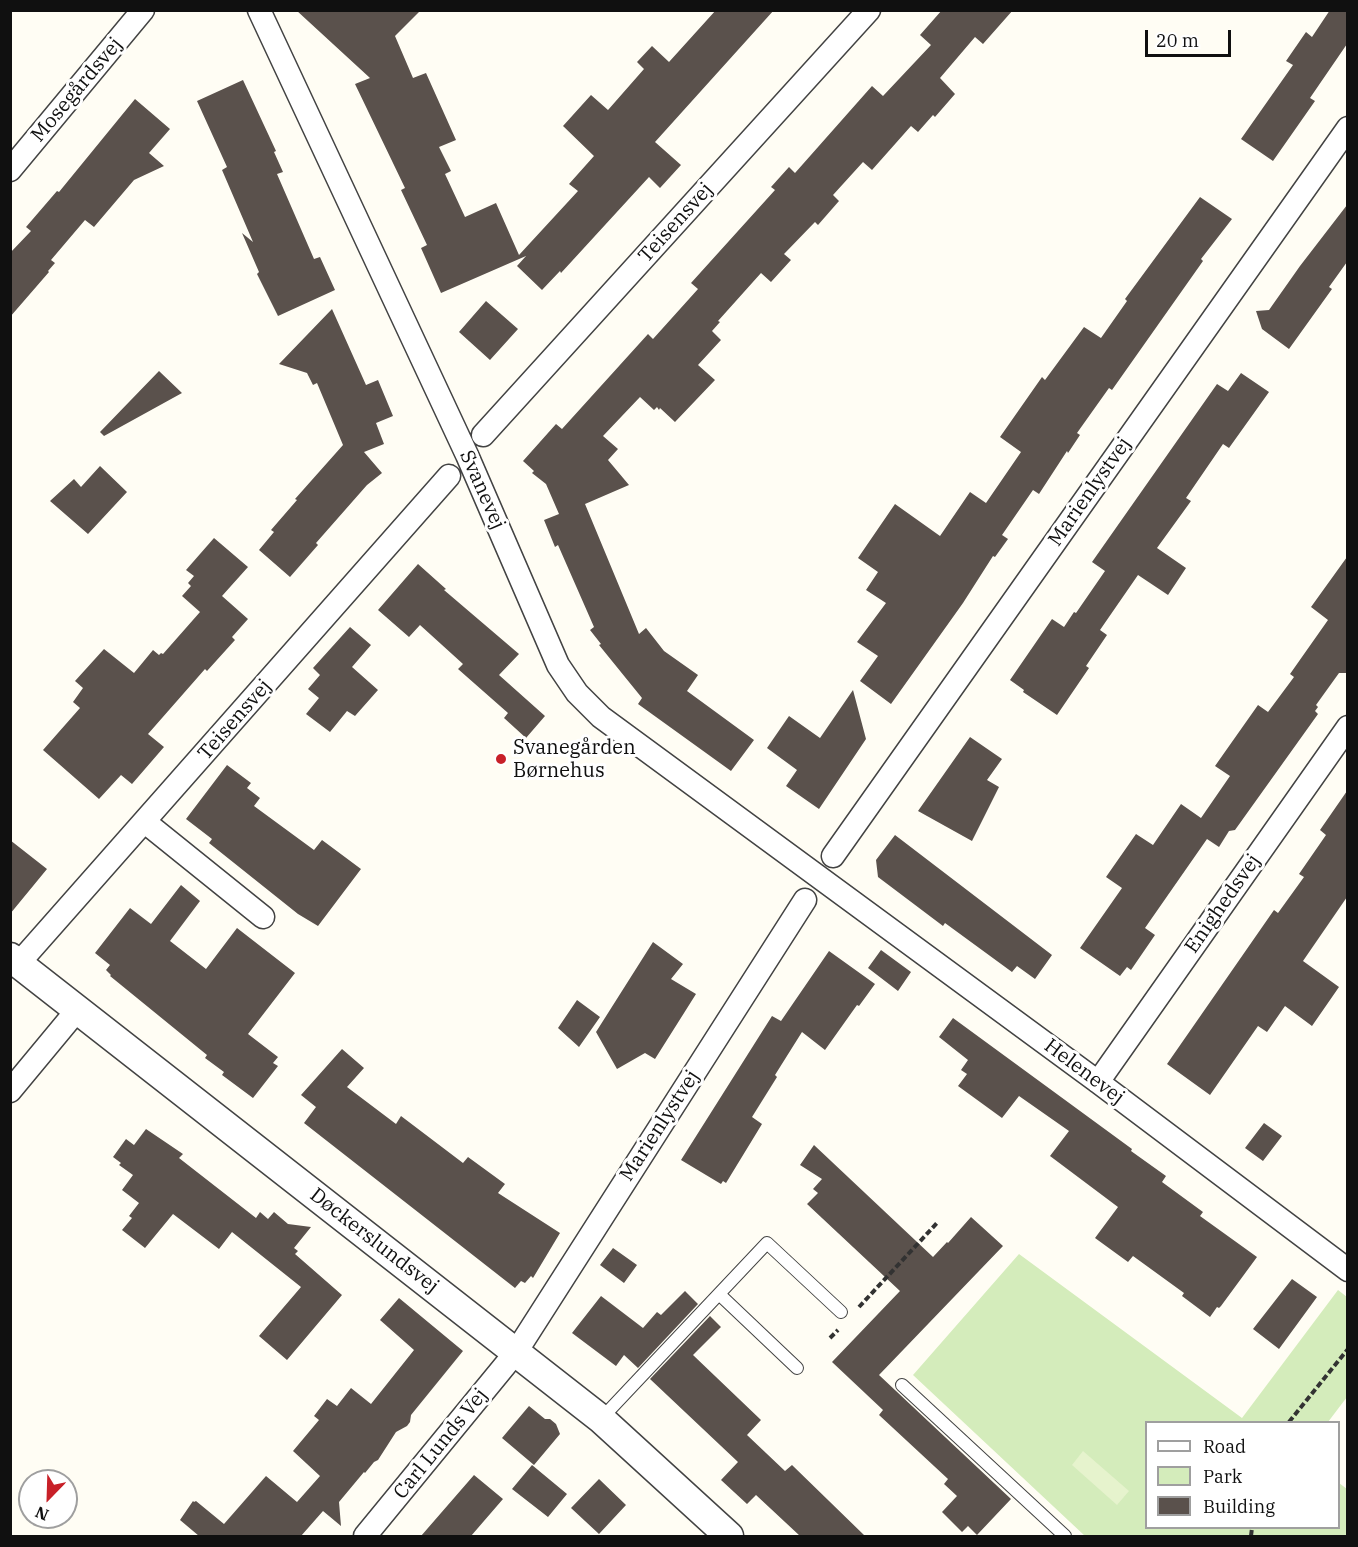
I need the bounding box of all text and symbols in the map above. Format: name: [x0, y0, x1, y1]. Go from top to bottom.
scale bar: [1148, 18, 1234, 56]
text: 20 m: [1156, 29, 1199, 52]
street label: Mosegårdsvej: [26, 33, 128, 147]
street label: Teisensvej: [634, 178, 718, 268]
street label: Marienlystvej: [1044, 433, 1136, 551]
street label: Svanevej: [454, 447, 510, 533]
street label: Teisensvej: [193, 675, 277, 765]
place label: Svanegården Børnehus: [513, 736, 636, 783]
marker: Svanegården Børnehus: [494, 752, 508, 766]
street label: Enighedsvej: [1180, 850, 1266, 958]
street label: Helenevej: [1039, 1034, 1129, 1110]
street label: Marienlystvej: [615, 1066, 705, 1186]
street label: Døckerslundsvej: [305, 1183, 443, 1299]
street label: Carl Lunds Vej: [389, 1384, 493, 1504]
legend: [1145, 1421, 1340, 1529]
text: Road: [1203, 1435, 1246, 1458]
text: Park: [1203, 1465, 1242, 1488]
north arrow: [18, 1469, 78, 1529]
text: Building: [1203, 1495, 1275, 1518]
text: N: [32, 1502, 51, 1525]

